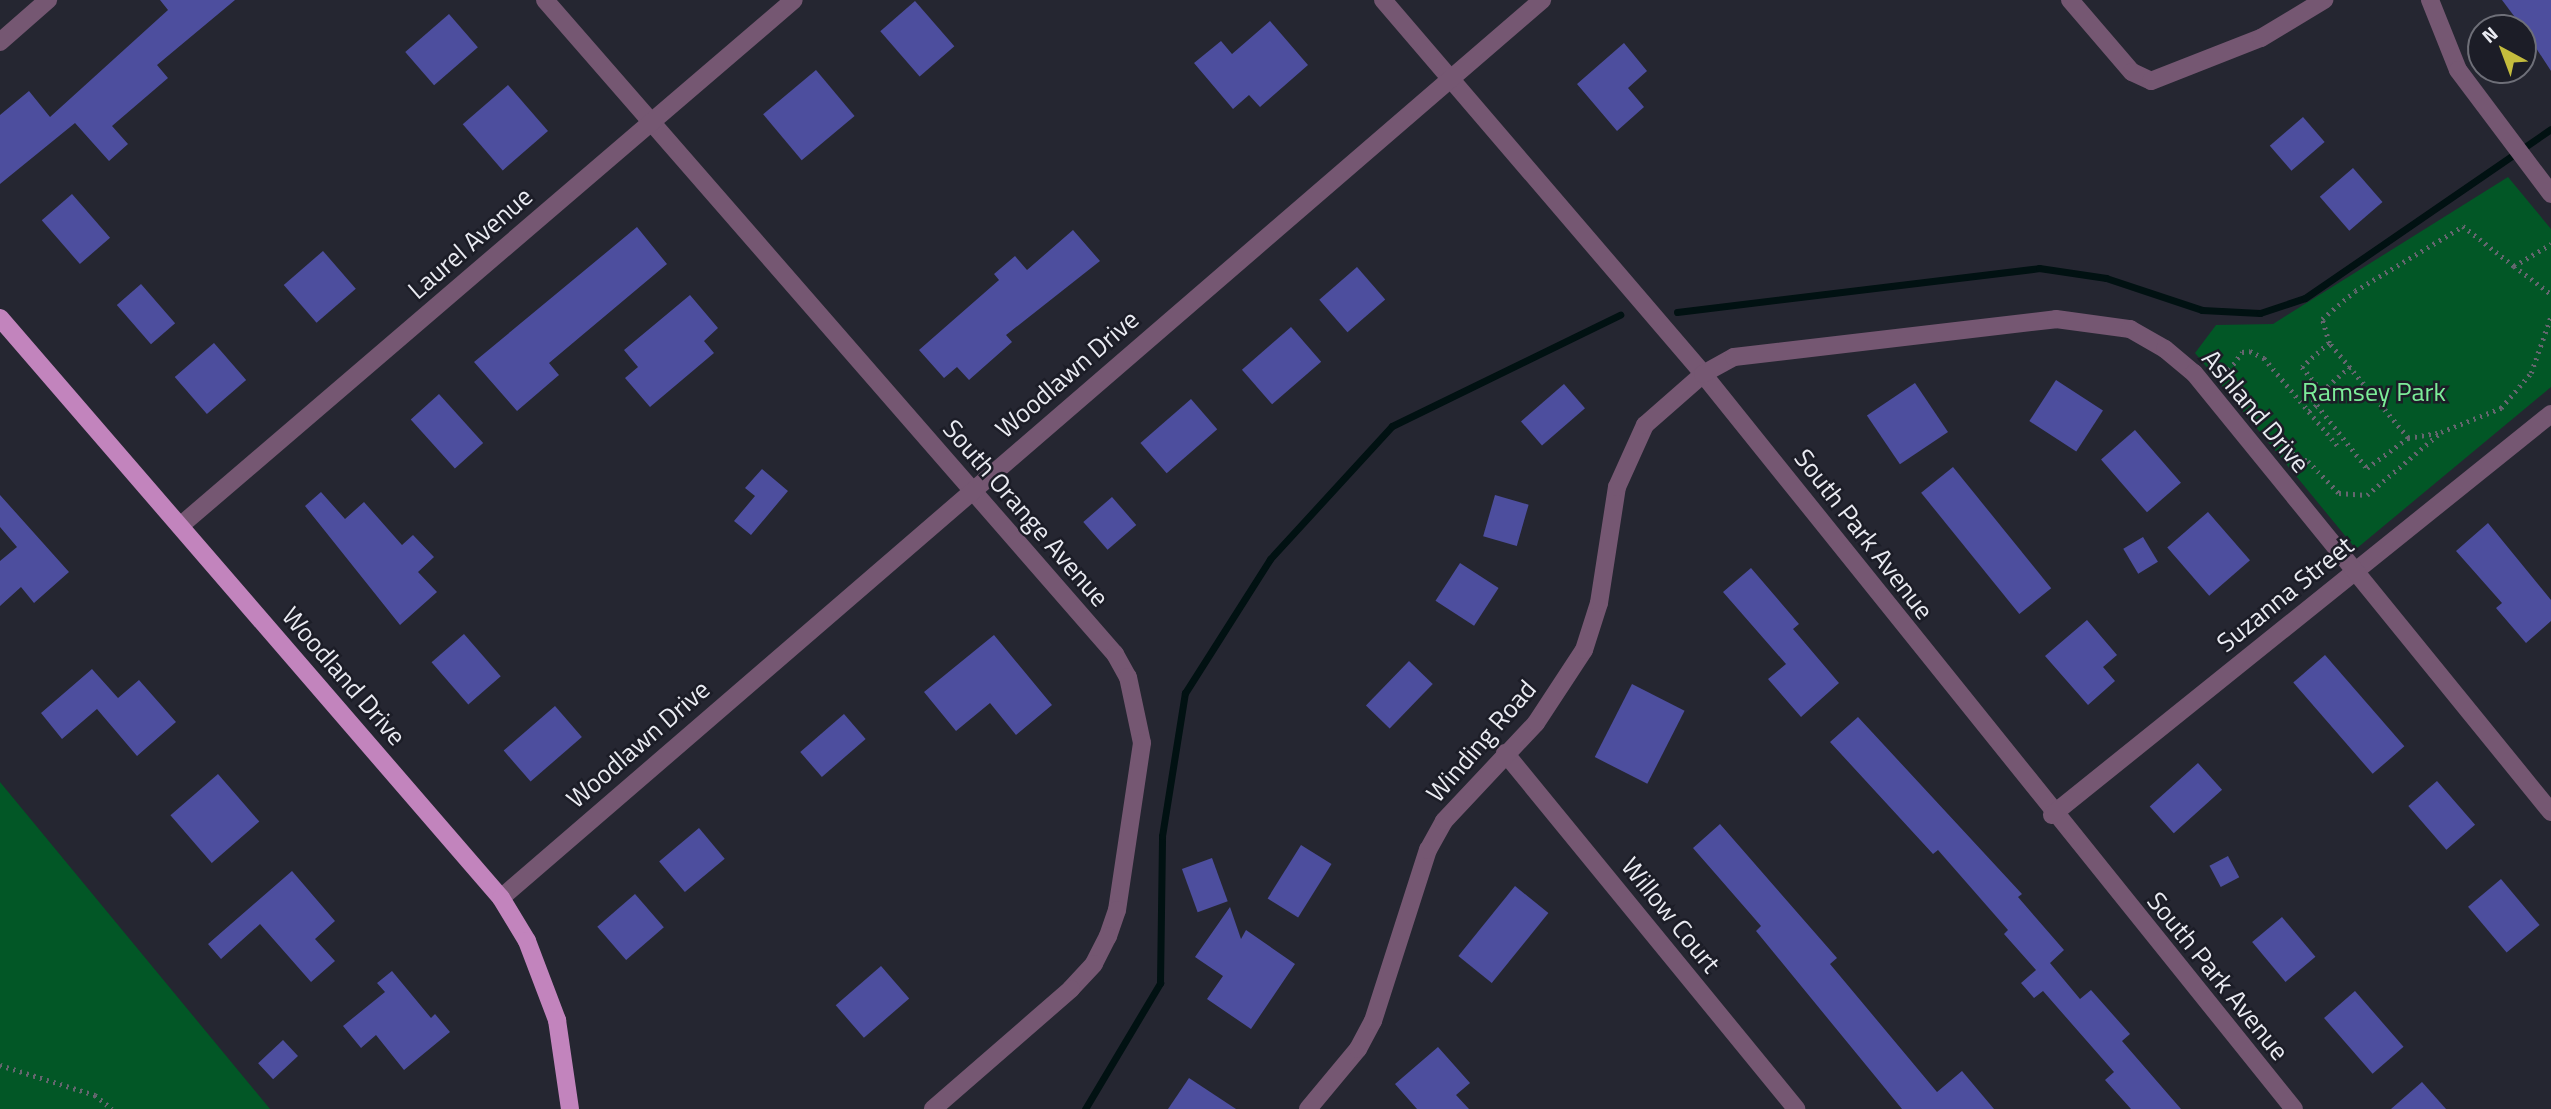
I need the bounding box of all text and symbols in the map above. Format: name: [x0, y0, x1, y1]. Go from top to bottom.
north arrow: [2467, 14, 2537, 84]
text: N: [2475, 19, 2504, 50]
street label: Laurel Avenue: [402, 181, 538, 305]
street label: Woodlawn Drive: [989, 303, 1145, 445]
street label: Ashland Drive: [2196, 343, 2316, 479]
park label: Ramsey Park: [2302, 376, 2446, 408]
street label: South Orange Avenue: [936, 413, 1116, 613]
street label: South Park Avenue: [1788, 443, 1940, 625]
street label: Suzanna Street: [2211, 530, 2359, 658]
street label: Woodland Drive: [275, 600, 413, 752]
street label: Woodlawn Drive: [560, 673, 716, 815]
street label: Winding Road: [1420, 674, 1542, 808]
street label: Willow Court: [1615, 851, 1727, 979]
street label: South Park Avenue: [2141, 886, 2295, 1066]

